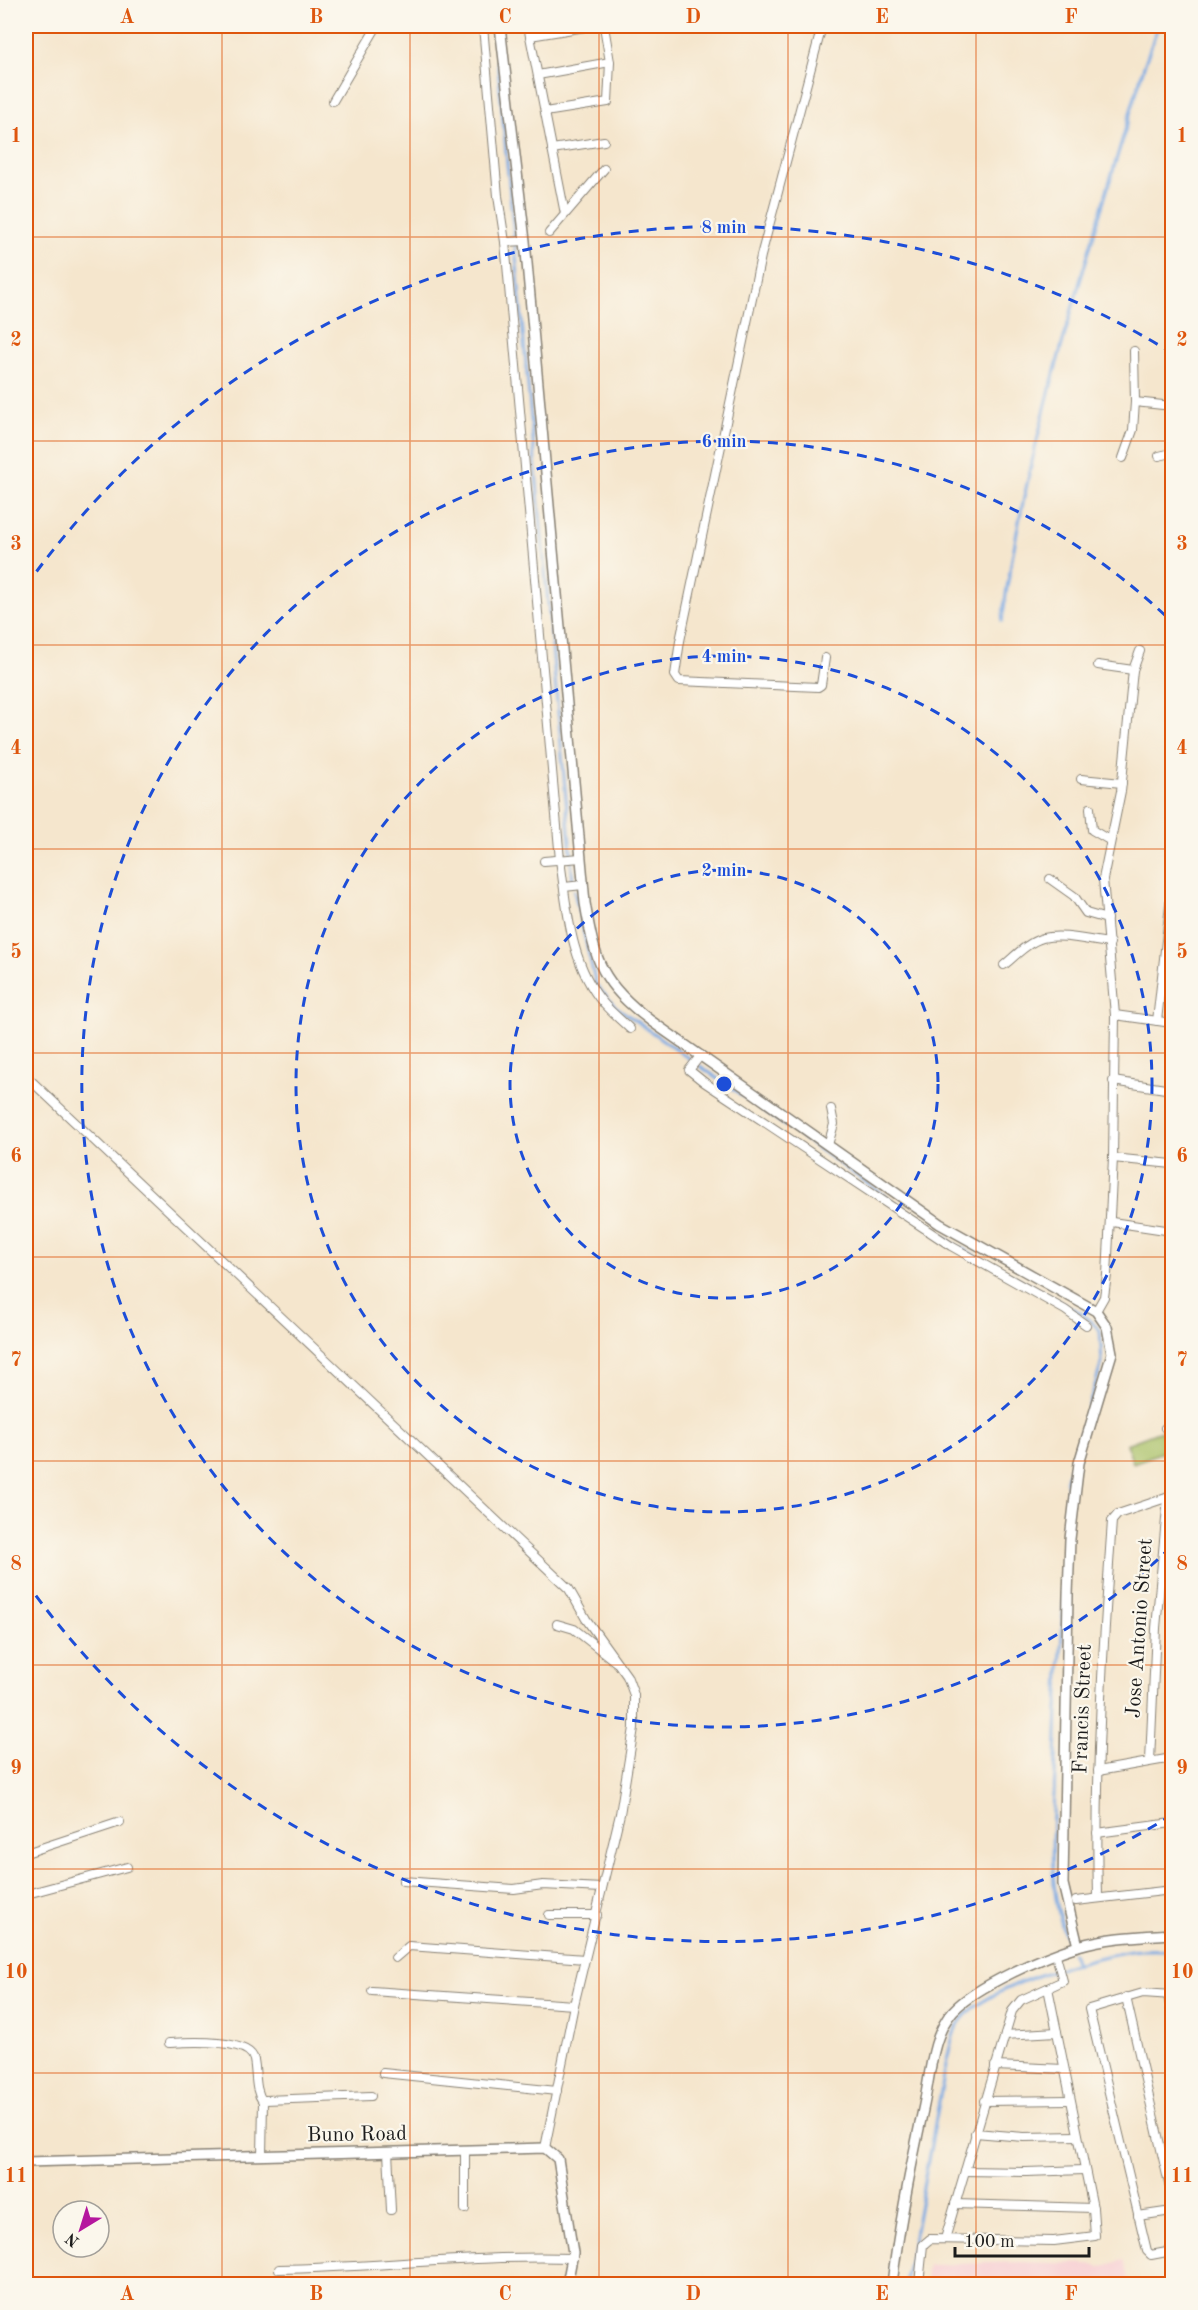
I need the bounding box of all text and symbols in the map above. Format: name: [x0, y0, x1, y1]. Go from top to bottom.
text: A: [119, 8, 135, 28]
text: B: [309, 8, 323, 28]
text: C: [498, 8, 512, 28]
text: D: [685, 8, 701, 28]
text: E: [875, 8, 889, 28]
text: F: [1064, 8, 1078, 28]
text: 1: [10, 127, 22, 147]
text: 1: [1176, 127, 1188, 147]
text: 8 min: [701, 219, 747, 237]
text: 2: [10, 331, 22, 351]
text: 2: [1176, 331, 1188, 351]
text: 6 min: [701, 433, 747, 451]
text: 3: [10, 535, 22, 555]
text: 3: [1176, 535, 1188, 555]
text: 4 min: [701, 648, 747, 666]
text: 4: [10, 739, 22, 759]
text: 4: [1176, 739, 1188, 759]
text: 2 min: [701, 862, 747, 880]
text: 5: [10, 942, 22, 963]
text: 5: [1176, 942, 1188, 963]
centre of rings: [714, 1074, 734, 1094]
text: 6: [10, 1147, 22, 1167]
text: 6: [1176, 1147, 1188, 1167]
text: 7: [10, 1351, 22, 1371]
text: 7: [1176, 1351, 1188, 1371]
street label: Jose Antonio Street: [1123, 1537, 1157, 1719]
text: 8: [10, 1555, 22, 1575]
text: 8: [1176, 1555, 1188, 1575]
street label: Francis Street: [1070, 1644, 1096, 1774]
text: 9: [10, 1759, 22, 1779]
text: 9: [1176, 1759, 1188, 1779]
text: 10: [4, 1963, 28, 1983]
text: 10: [1170, 1963, 1194, 1983]
street label: Buno Road: [307, 2124, 407, 2146]
text: 11: [4, 2167, 28, 2187]
text: 11: [1170, 2167, 1194, 2187]
north arrow: [51, 2199, 111, 2259]
scale bar: [955, 2220, 1088, 2258]
text: N: [63, 2229, 83, 2249]
text: 100 m: [964, 2233, 1015, 2251]
text: A: [119, 2285, 135, 2305]
text: B: [309, 2285, 323, 2305]
text: C: [498, 2285, 512, 2305]
text: D: [685, 2285, 701, 2305]
text: E: [875, 2285, 889, 2305]
text: F: [1064, 2285, 1078, 2305]

